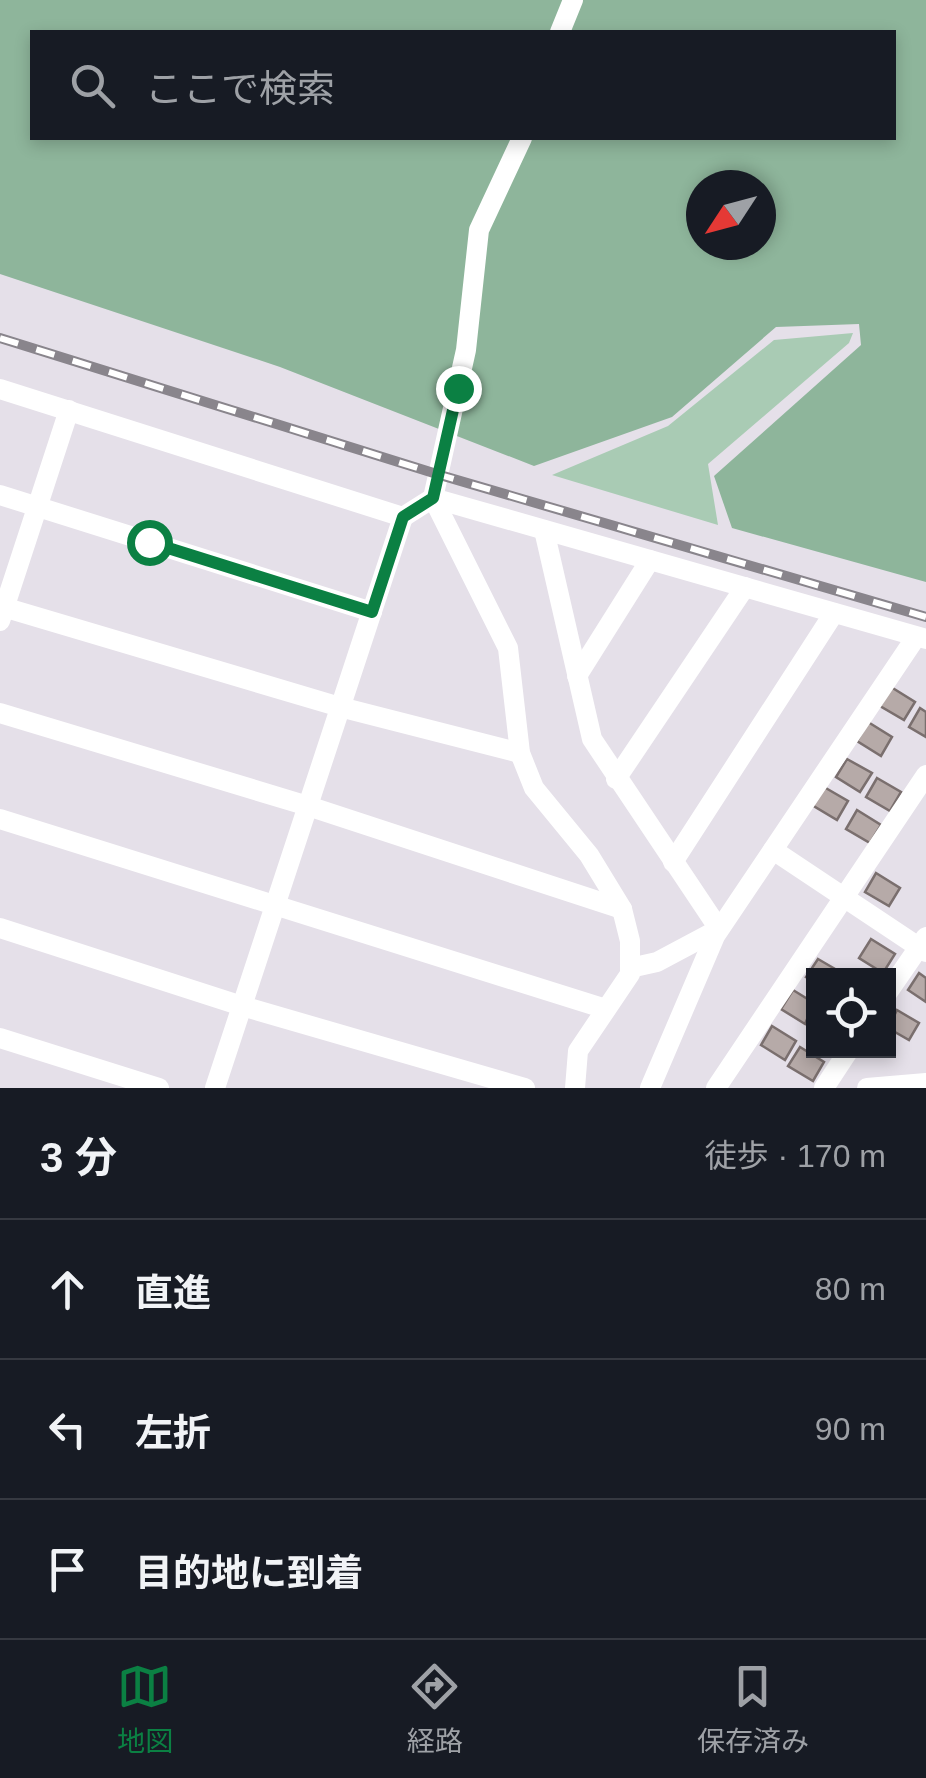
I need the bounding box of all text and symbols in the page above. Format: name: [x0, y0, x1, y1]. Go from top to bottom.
search box: [30, 30, 896, 140]
icon: search: [65, 58, 120, 113]
text: ここで検索: [145, 68, 335, 110]
north arrow: [686, 170, 776, 260]
route end: [436, 366, 482, 412]
route start: [127, 520, 173, 566]
map controls: [806, 968, 896, 1058]
button: locate: [806, 968, 896, 1058]
text: 3 分: [40, 1134, 117, 1181]
text: 徒歩 · 170 m: [705, 1138, 886, 1174]
icon: ahead: [40, 1262, 95, 1317]
text: 80 m: [815, 1271, 886, 1307]
text: 直進: [135, 1272, 211, 1314]
icon: left: [40, 1402, 95, 1457]
text: 90 m: [815, 1411, 886, 1447]
text: 左折: [135, 1412, 211, 1454]
icon: arrive: [40, 1542, 95, 1597]
text: 目的地に到着: [135, 1552, 363, 1594]
tab: 地図: [117, 1659, 173, 1759]
tab: 経路: [407, 1659, 463, 1759]
tab: 保存済み: [697, 1659, 809, 1759]

